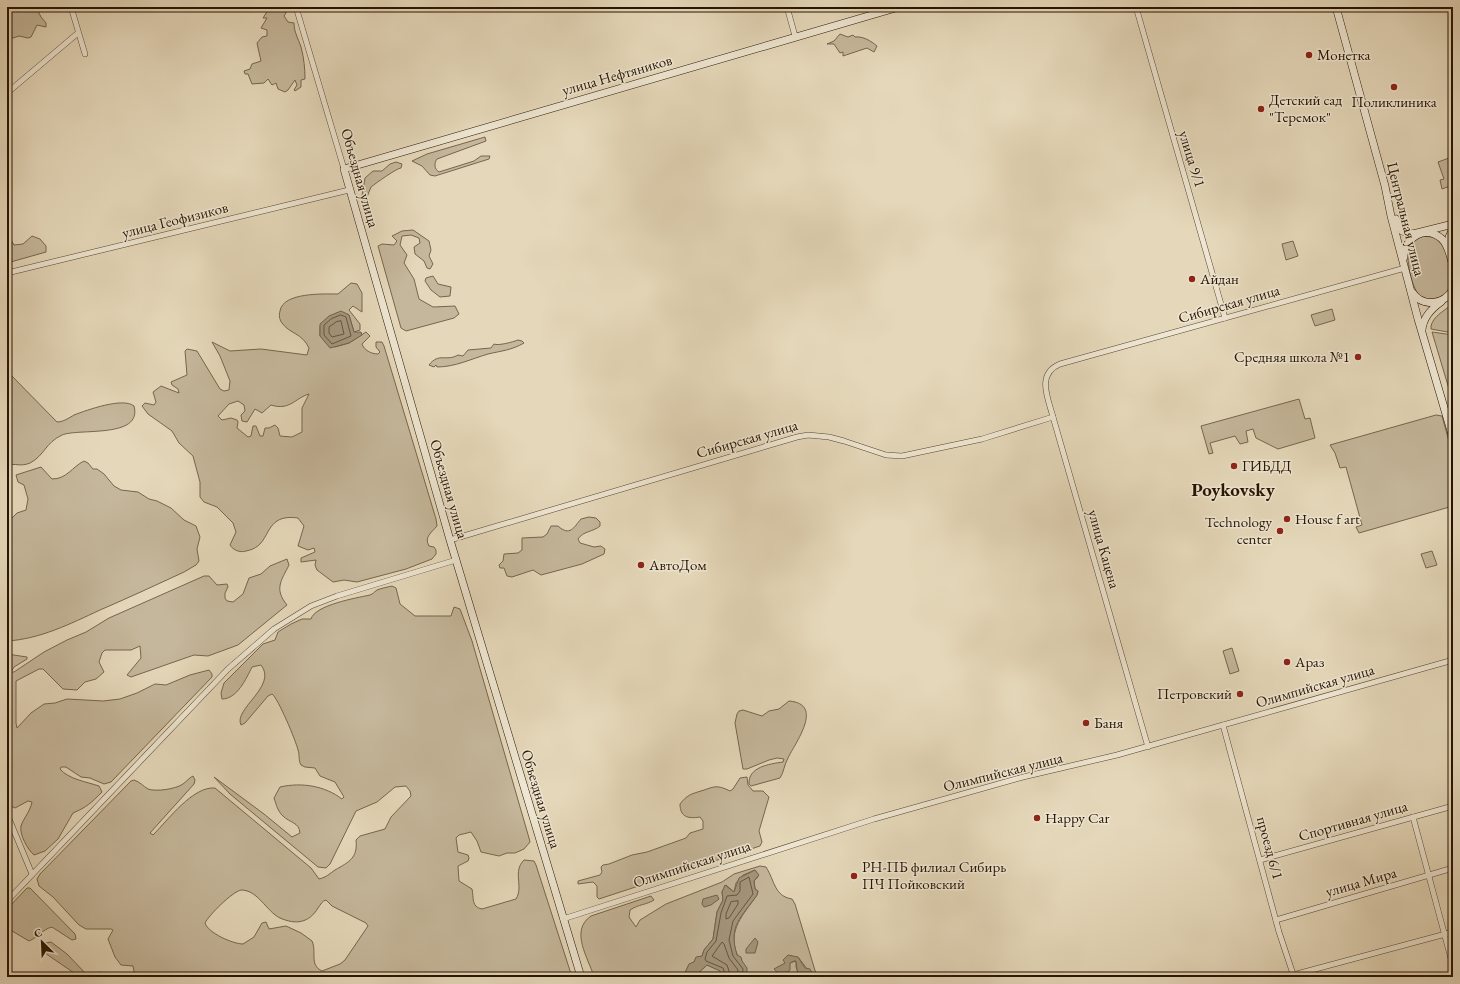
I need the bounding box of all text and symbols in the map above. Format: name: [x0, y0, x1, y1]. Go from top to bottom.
place label: Монетка: [1317, 45, 1370, 64]
street label: улица Нефтяников: [560, 50, 674, 99]
marker: Монетка: [1304, 50, 1314, 60]
marker: Поликлиника: [1389, 82, 1399, 92]
place label: Детский сад "Теремок": [1269, 90, 1342, 126]
place label: Поликлиника: [1351, 92, 1437, 111]
marker: Детский сад "Теремок": [1256, 104, 1266, 114]
street label: Объездная улица: [337, 126, 384, 230]
street label: улица 9/1: [1175, 128, 1210, 190]
street label: Центральная улица: [1383, 160, 1430, 278]
street label: улица Геофизиков: [120, 197, 230, 242]
place label: Айдан: [1199, 269, 1239, 288]
marker: Айдан: [1187, 274, 1197, 284]
street label: Сибирская улица: [1176, 280, 1282, 327]
place label: Средняя школа №1: [1234, 347, 1350, 366]
marker: Средняя школа №1: [1353, 352, 1363, 362]
street label: Сибирская улица: [694, 415, 800, 462]
street label: Объездная улица: [426, 437, 473, 541]
place label: ГИБДД: [1242, 456, 1291, 475]
marker: ГИБДД: [1229, 461, 1239, 471]
district label: Poykovsky: [1191, 477, 1276, 502]
street label: улица Кацена: [1084, 507, 1125, 591]
place label: House f art: [1295, 509, 1360, 528]
place label: Technology center: [1205, 512, 1272, 548]
marker: House f art: [1282, 514, 1292, 524]
marker: Technology center: [1275, 526, 1285, 536]
place label: АвтоДом: [648, 555, 707, 574]
marker: АвтоДом: [636, 560, 646, 570]
place label: Араз: [1294, 652, 1325, 671]
marker: Араз: [1282, 657, 1292, 667]
street label: Олимпийская улица: [1253, 660, 1376, 712]
place label: Петровский: [1157, 684, 1232, 703]
marker: Петровский: [1235, 689, 1245, 699]
place label: Баня: [1094, 713, 1124, 732]
marker: Баня: [1081, 718, 1091, 728]
street label: Объездная улица: [517, 747, 566, 851]
street label: Олимпийская улица: [941, 747, 1065, 796]
street label: Спортивная улица: [1296, 796, 1409, 845]
place label: Happy Car: [1045, 808, 1110, 827]
marker: Happy Car: [1032, 813, 1042, 823]
street label: проезд 6/1: [1253, 814, 1288, 881]
street label: Олимпийская улица: [631, 836, 753, 891]
place label: РН-ПБ филиал Сибирь ПЧ Пойковский: [862, 857, 1006, 893]
street label: улица Мира: [1323, 862, 1399, 901]
marker: РН-ПБ филиал Сибирь ПЧ Пойковский: [849, 871, 859, 881]
north arrow: [22, 922, 62, 962]
text: С: [32, 925, 45, 941]

